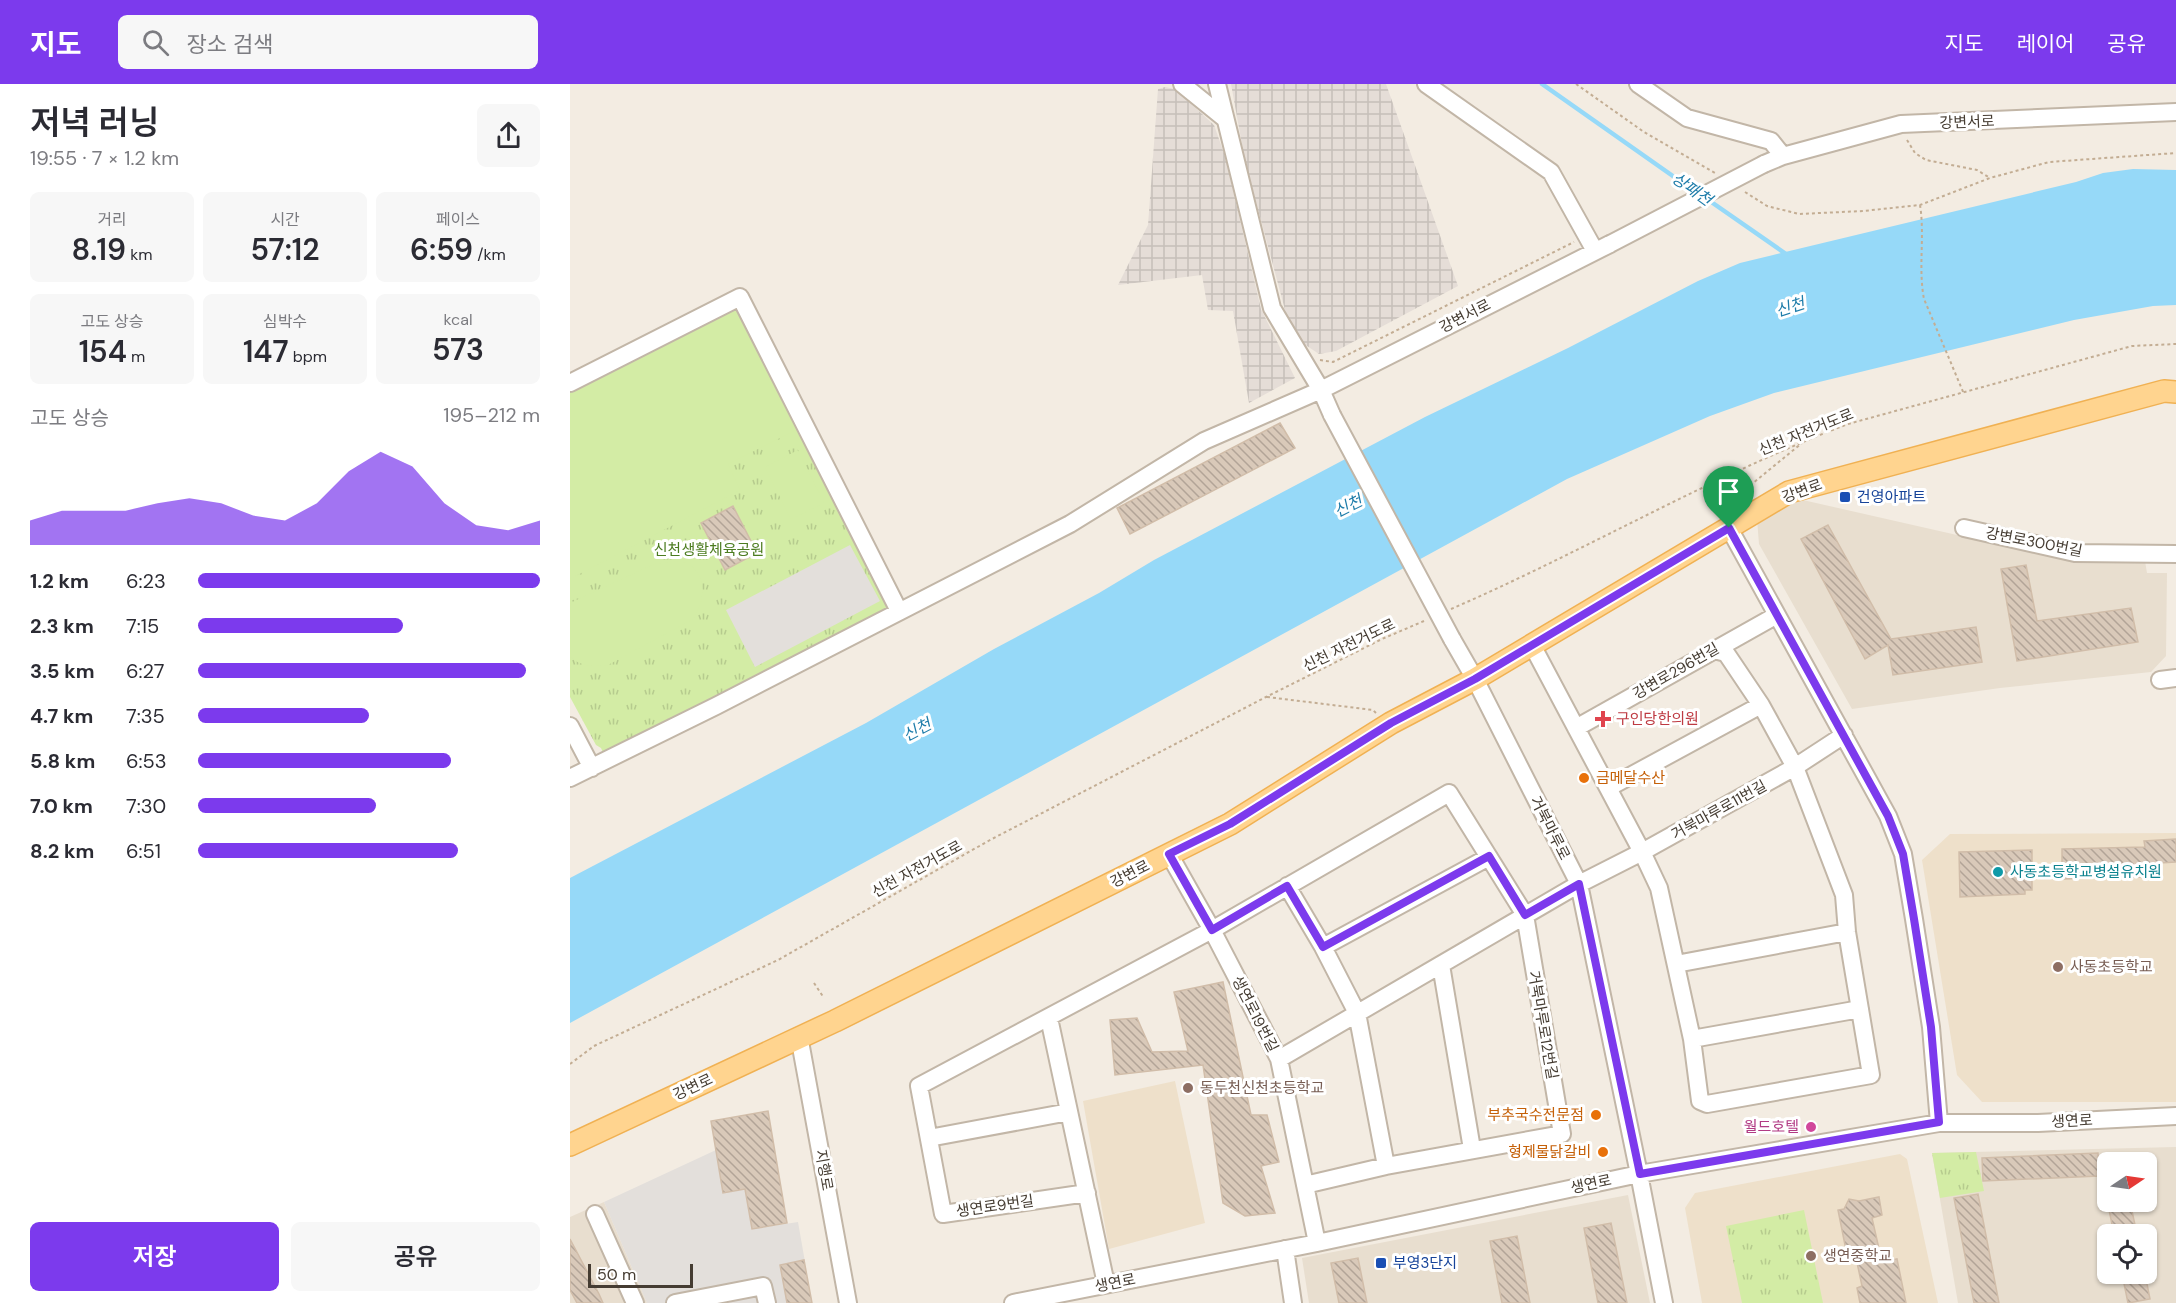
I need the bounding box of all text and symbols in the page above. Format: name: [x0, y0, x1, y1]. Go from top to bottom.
search box: [118, 15, 538, 69]
text: 지도: [30, 26, 82, 63]
icon: search: [139, 26, 172, 59]
text: 장소 검색: [187, 30, 273, 59]
text: 지도: [1945, 30, 1983, 58]
text: 레이어: [2016, 30, 2074, 58]
text: 공유: [2107, 30, 2146, 58]
text: 저녁 러닝: [30, 101, 160, 144]
button: share: [477, 104, 540, 167]
street label: 강변서로: [1939, 111, 1995, 133]
text: 19:55 · 7 × 1.2 km: [30, 145, 179, 171]
water label: 상패천: [1668, 168, 1718, 212]
text: 거리: [97, 209, 127, 230]
text: 시간: [270, 209, 300, 230]
text: 페이스: [436, 209, 480, 230]
text: 8.19: [72, 230, 126, 269]
text: 57:12: [250, 230, 320, 269]
text: 6:59: [410, 230, 473, 269]
text: km: [126, 244, 152, 265]
text: /km: [473, 244, 506, 265]
water label: 신천: [1773, 292, 1809, 322]
street label: 강변서로: [1436, 295, 1494, 337]
text: kcal: [444, 309, 472, 330]
text: 고도 상승: [80, 311, 144, 332]
text: 심박수: [263, 311, 307, 332]
text: 573: [432, 330, 484, 369]
text: 154: [79, 332, 127, 371]
text: 147: [243, 332, 289, 371]
text: m: [127, 346, 145, 367]
text: bpm: [289, 346, 327, 367]
text: 195–212 m: [443, 402, 540, 428]
street label: 신천 자전거도로: [1756, 404, 1856, 460]
text: 고도 상승: [30, 405, 109, 431]
pin: [1703, 466, 1754, 528]
icon: arrive: [1712, 475, 1745, 508]
street label: 강변로: [1779, 475, 1825, 507]
place label: 건영아파트: [1857, 487, 1926, 507]
water label: 신천: [1330, 489, 1368, 522]
marker: 건영아파트: [1838, 490, 1852, 504]
street label: 강변로300번길: [1984, 523, 2084, 561]
park label: 신천생활체육공원: [654, 540, 764, 560]
text: 1.2 km: [30, 568, 89, 594]
text: 6:23: [126, 568, 166, 594]
text: 2.3 km: [30, 613, 94, 639]
text: 7:15: [126, 613, 159, 639]
street label: 신천 자전거도로: [1299, 614, 1399, 676]
street label: 강변로296번길: [1629, 638, 1723, 704]
text: 3.5 km: [30, 658, 95, 684]
text: 6:27: [126, 658, 164, 684]
text: 4.7 km: [30, 703, 93, 729]
text: 7:35: [126, 703, 165, 729]
place label: 구인당한의원: [1616, 709, 1699, 729]
marker: 구인당한의원: [1594, 710, 1612, 728]
water label: 신천: [899, 713, 937, 746]
text: 5.8 km: [30, 748, 95, 774]
text: 6:53: [126, 748, 167, 774]
place label: 금메달수산: [1596, 768, 1665, 788]
marker: 금메달수산: [1577, 771, 1591, 785]
street label: 거북마루로11번길: [1668, 776, 1770, 844]
text: 7.0 km: [30, 793, 93, 819]
text: 7:30: [126, 793, 166, 819]
street label: 거북마루로: [1525, 793, 1575, 863]
street label: 신천 자전거도로: [868, 836, 966, 902]
text: 8.2 km: [30, 838, 94, 864]
text: 6:51: [126, 838, 161, 864]
street label: 강변로: [1107, 856, 1153, 892]
place label: 사동초등학교병설유치원: [2010, 862, 2162, 882]
marker: 사동초등학교병설유치원: [1991, 865, 2005, 879]
place label: 사동초등학교: [2070, 957, 2153, 977]
marker: 사동초등학교: [2051, 960, 2065, 974]
street label: 거북마루로12번길: [1524, 969, 1562, 1081]
street label: 생연로19번길: [1227, 972, 1283, 1056]
street label: 강변로: [670, 1069, 716, 1105]
place label: 동두천신천초등학교: [1200, 1078, 1324, 1098]
marker: 동두천신천초등학교: [1181, 1081, 1195, 1095]
place label: 부추국수전문점: [1487, 1105, 1584, 1125]
marker: 부추국수전문점: [1589, 1108, 1603, 1122]
street label: 생연로: [2051, 1110, 2093, 1132]
place label: 월드호텔: [1744, 1117, 1799, 1137]
marker: 월드호텔: [1804, 1120, 1818, 1134]
place label: 형제물닭갈비: [1508, 1142, 1591, 1162]
marker: 형제물닭갈비: [1596, 1145, 1610, 1159]
street label: 지행로: [811, 1148, 837, 1192]
north arrow: [2097, 1152, 2157, 1212]
map controls: [2097, 1152, 2157, 1284]
street label: 생연로: [1569, 1170, 1613, 1198]
street label: 생연로9번길: [955, 1191, 1035, 1221]
button: 저장: [30, 1222, 279, 1291]
button: 공유: [291, 1222, 540, 1291]
button: locate: [2097, 1224, 2157, 1284]
place label: 생연중학교: [1823, 1246, 1892, 1266]
marker: 생연중학교: [1804, 1249, 1818, 1263]
place label: 부영3단지: [1393, 1253, 1457, 1273]
marker: 부영3단지: [1374, 1256, 1388, 1270]
scale bar: [588, 1261, 693, 1288]
text: 50 m: [597, 1264, 636, 1285]
street label: 생연로: [1093, 1269, 1137, 1297]

